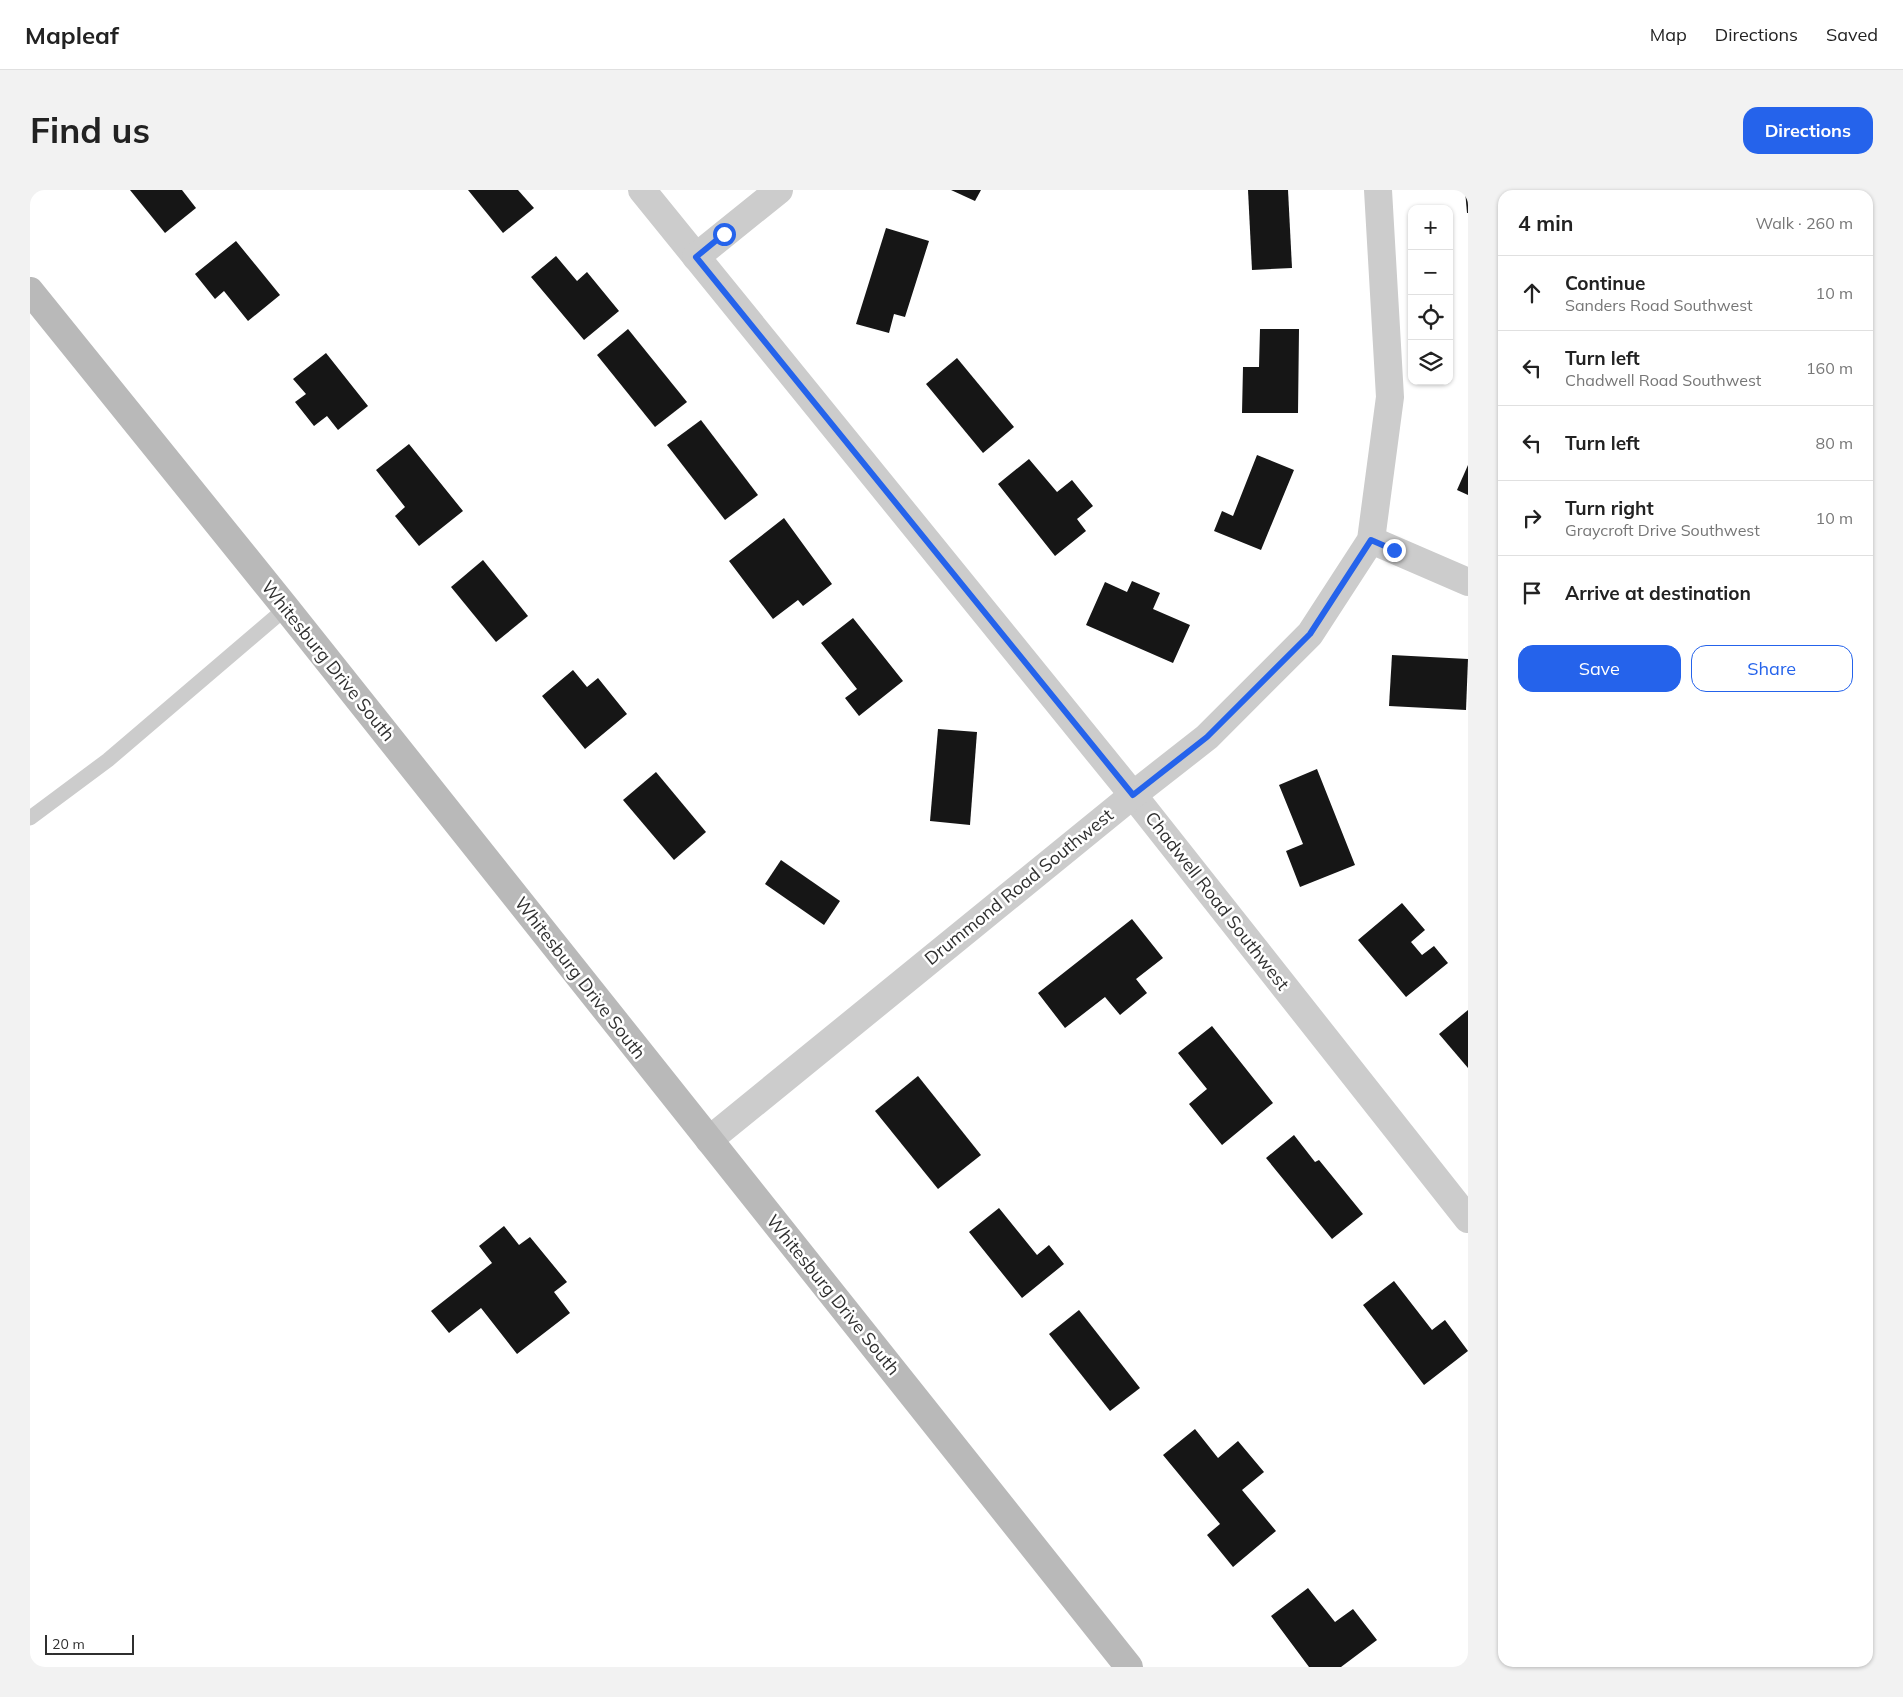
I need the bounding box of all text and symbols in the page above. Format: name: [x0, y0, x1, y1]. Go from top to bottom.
text: Mapleaf: [25, 20, 119, 50]
text: Map: [1650, 23, 1687, 46]
text: Directions: [1715, 23, 1798, 46]
text: Saved: [1826, 23, 1878, 46]
button: Directions: [1743, 107, 1873, 154]
text: Find us: [30, 108, 150, 152]
map controls: [1408, 205, 1453, 385]
button: +: [1408, 205, 1453, 250]
text: 4 min: [1518, 210, 1573, 236]
text: Walk · 260 m: [1755, 213, 1853, 233]
route start: [713, 223, 736, 246]
button: −: [1408, 250, 1453, 295]
text: Continue: [1565, 271, 1645, 295]
icon: ahead: [1518, 279, 1546, 307]
text: 10 m: [1816, 283, 1853, 303]
button: locate: [1408, 295, 1453, 340]
text: Sanders Road Southwest: [1565, 295, 1753, 315]
button: layers: [1408, 340, 1453, 385]
text: Turn left: [1565, 346, 1640, 370]
icon: left: [1518, 354, 1546, 382]
text: 160 m: [1806, 358, 1853, 378]
text: Chadwell Road Southwest: [1565, 370, 1761, 390]
icon: left: [1518, 429, 1546, 457]
text: Turn left: [1565, 431, 1640, 455]
text: 80 m: [1816, 433, 1853, 453]
text: Turn right: [1565, 496, 1654, 520]
icon: right: [1518, 504, 1546, 532]
text: 10 m: [1816, 508, 1853, 528]
text: Graycroft Drive Southwest: [1565, 520, 1760, 540]
route end: [1383, 539, 1406, 562]
street label: Whitesburg Drive South: [257, 576, 400, 746]
icon: arrive: [1518, 579, 1546, 607]
text: Arrive at destination: [1565, 581, 1751, 605]
button: Save: [1518, 645, 1681, 692]
button: Share: [1691, 645, 1853, 692]
street label: Drummond Road Southwest: [920, 803, 1118, 970]
street label: Chadwell Road Southwest: [1140, 807, 1294, 995]
street label: Whitesburg Drive South: [510, 892, 651, 1064]
street label: Whitesburg Drive South: [762, 1210, 905, 1380]
scale bar: [45, 1632, 134, 1655]
text: 20 m: [52, 1635, 85, 1653]

